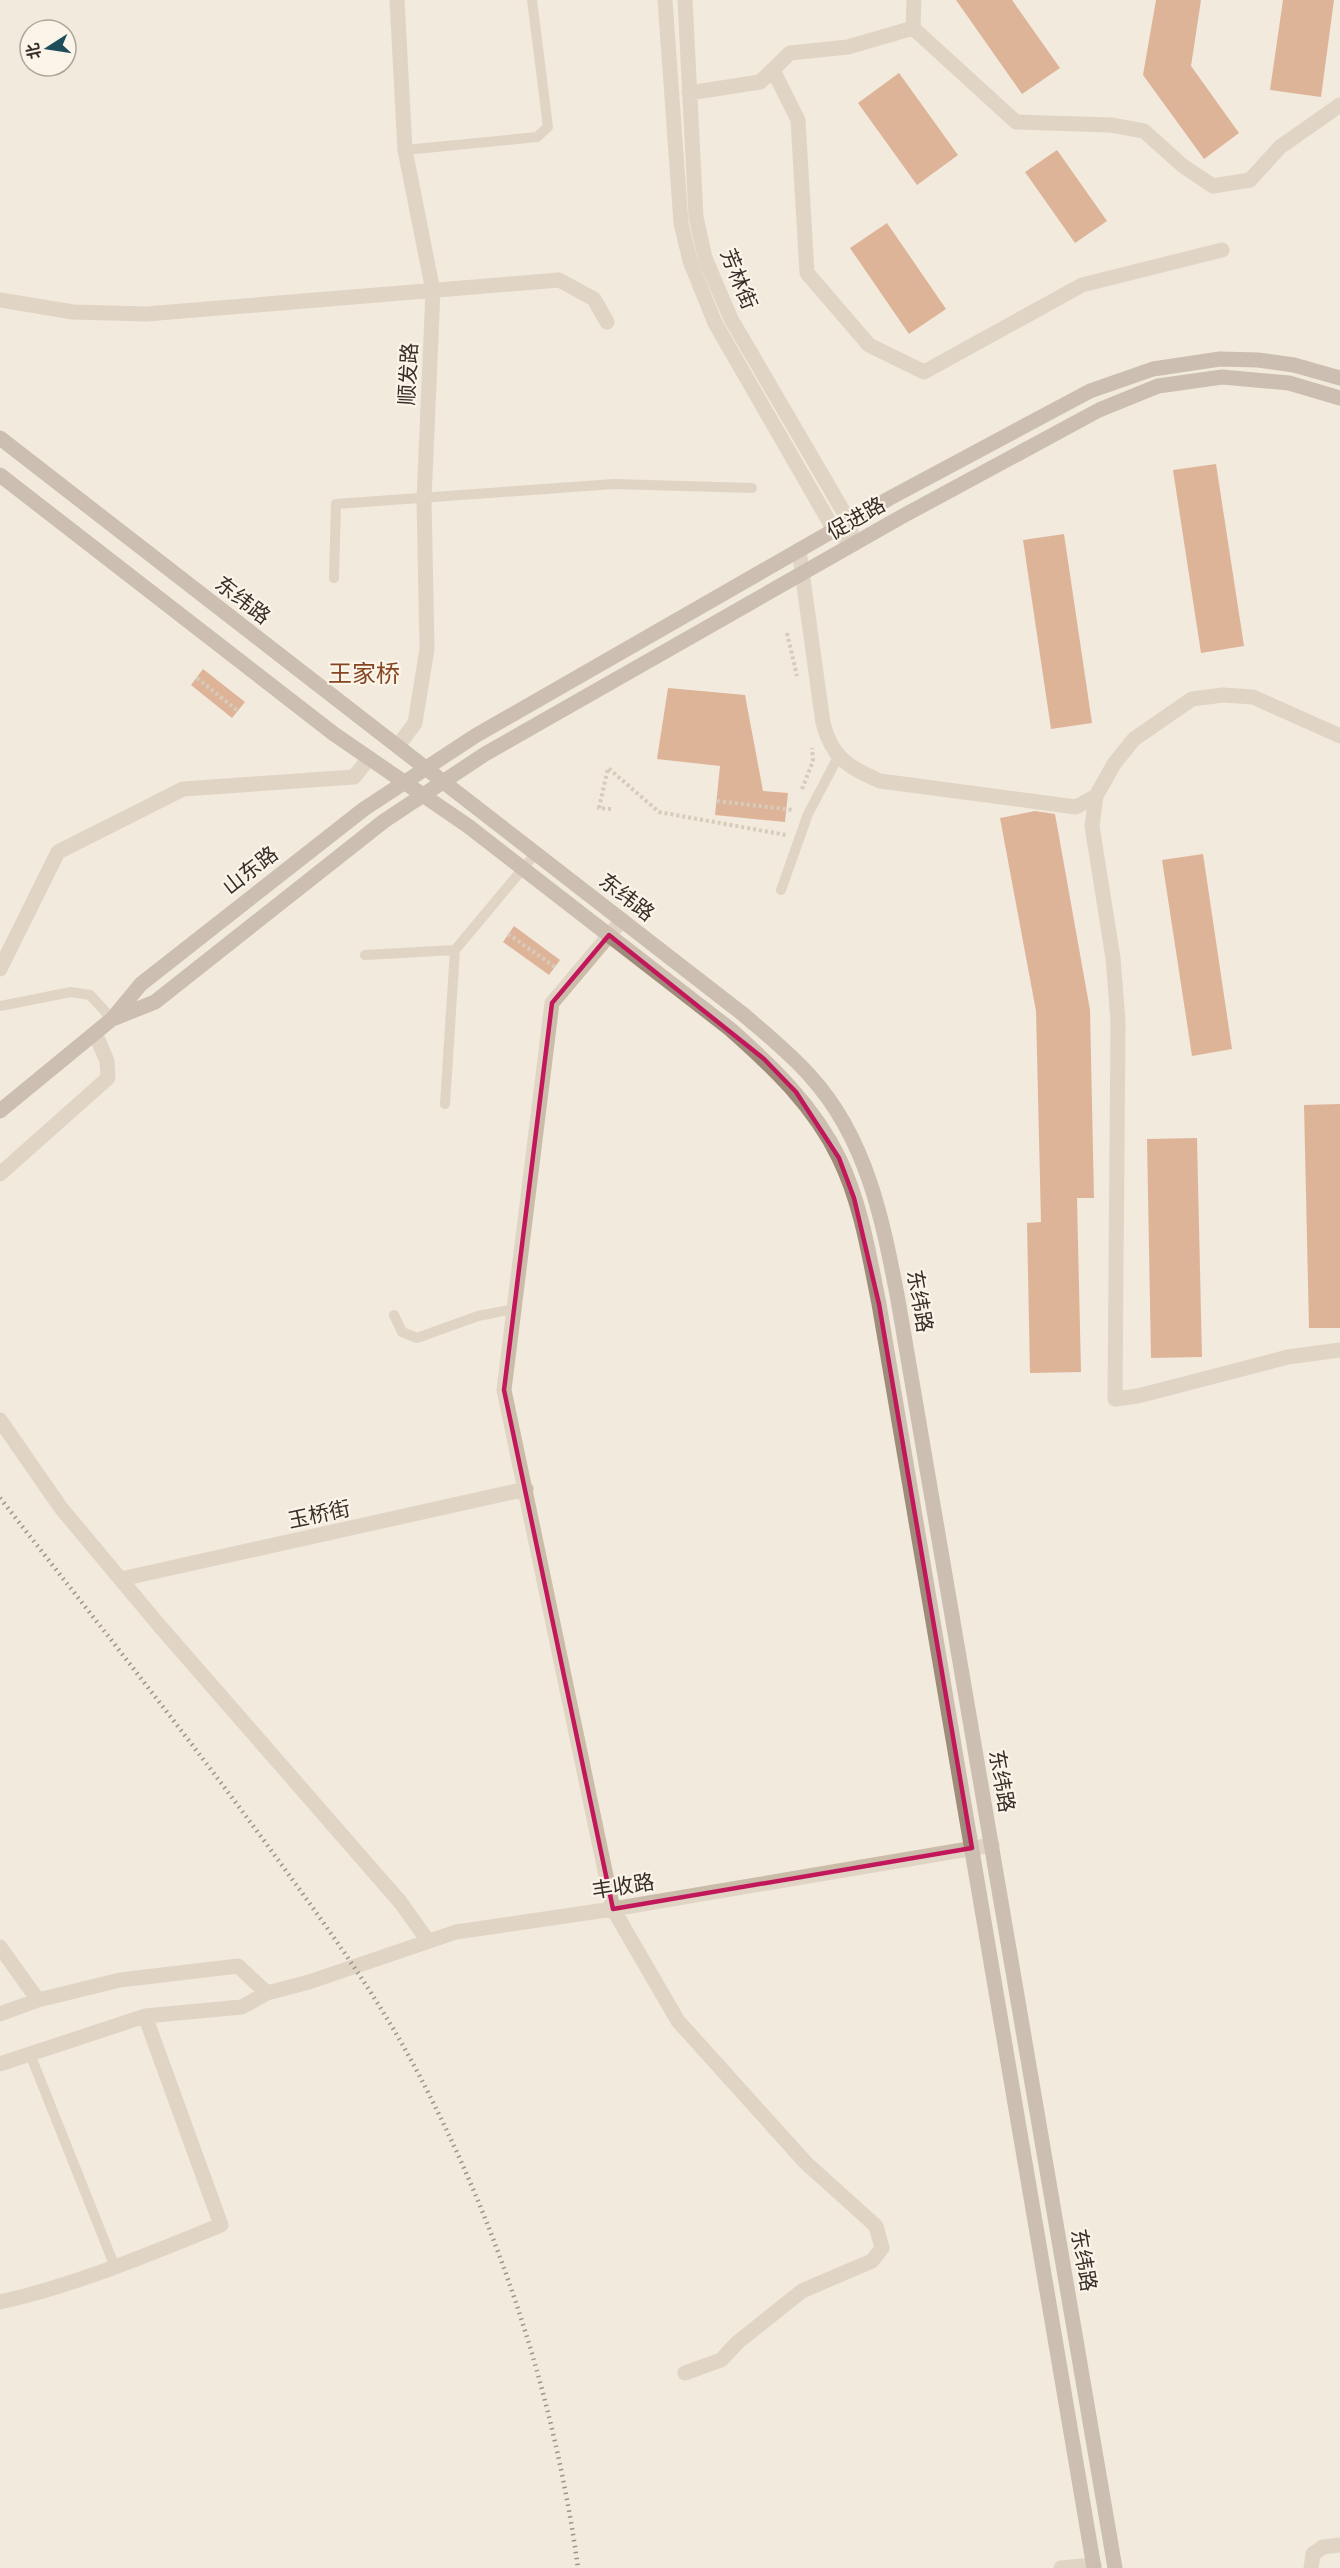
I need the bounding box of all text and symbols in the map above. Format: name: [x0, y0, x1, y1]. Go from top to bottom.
north arrow: [18, 18, 78, 78]
text: 北: [21, 41, 46, 61]
street label: 芳林街: [714, 244, 764, 314]
street label: 顺发路: [392, 342, 424, 406]
street label: 促进路: [821, 490, 891, 546]
street label: 东纬路: [209, 569, 277, 631]
district label: 王家桥: [328, 657, 400, 689]
street label: 山东路: [216, 839, 284, 901]
street label: 东纬路: [593, 866, 661, 928]
street label: 东纬路: [900, 1267, 940, 1335]
street label: 玉桥街: [285, 1493, 353, 1535]
street label: 东纬路: [982, 1747, 1022, 1815]
street label: 丰收路: [590, 1867, 656, 1905]
street label: 东纬路: [1064, 2226, 1104, 2294]

